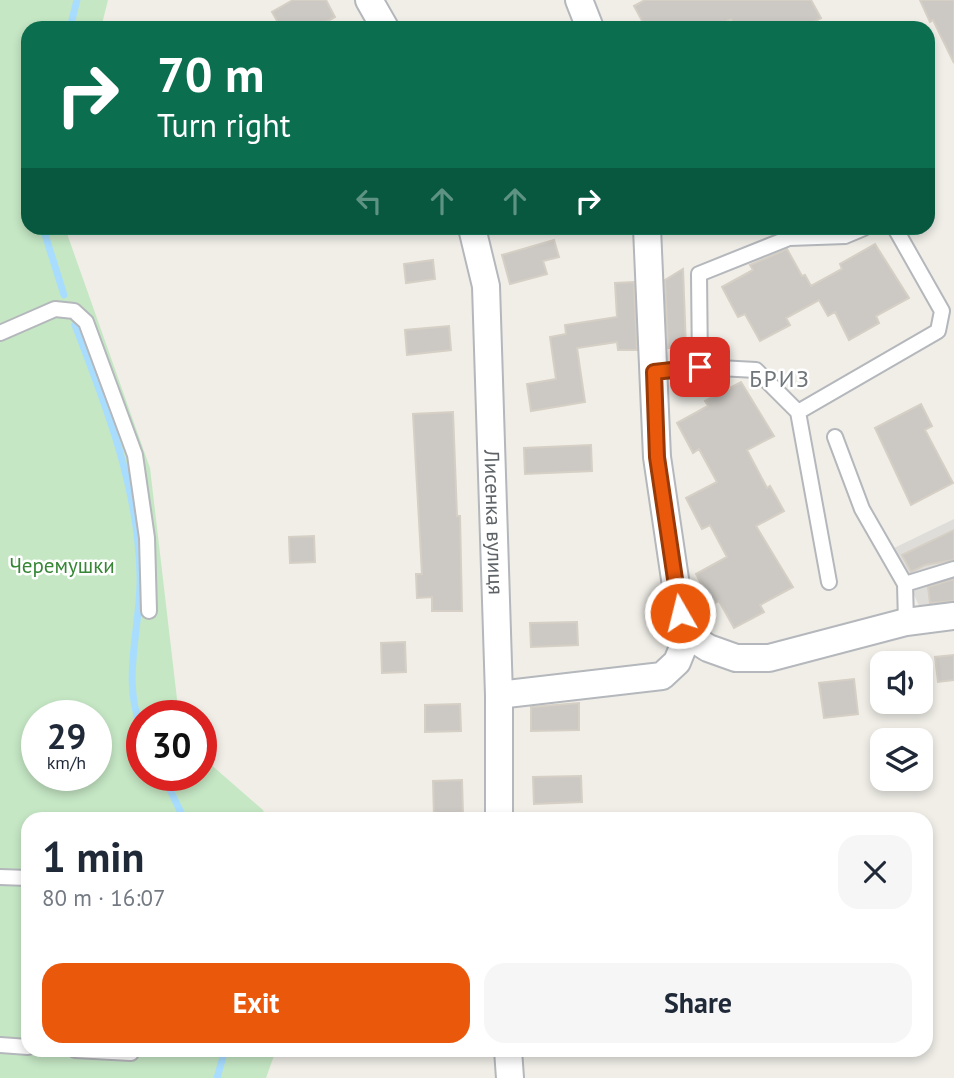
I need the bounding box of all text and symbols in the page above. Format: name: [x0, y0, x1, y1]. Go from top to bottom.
text: 70 m: [157, 42, 264, 106]
icon: right: [42, 49, 133, 140]
text: Turn right: [157, 104, 291, 146]
icon: left: [350, 182, 388, 220]
icon: ahead: [423, 182, 461, 220]
icon: ahead: [496, 182, 534, 220]
icon: right: [569, 182, 607, 220]
pin: [670, 337, 730, 397]
icon: arrive: [681, 348, 719, 386]
district label: БРИЗ: [749, 364, 811, 393]
street label: Лисенка вулиця: [478, 448, 510, 595]
park label: Черемушки: [9, 552, 115, 579]
position arrow: [643, 576, 717, 650]
map controls: [870, 651, 933, 791]
button: sound: [870, 651, 933, 714]
speed limit sign: 30: [126, 700, 217, 791]
text: 29: [47, 713, 86, 759]
button: layers: [870, 728, 933, 791]
text: km/h: [47, 751, 86, 774]
text: 1 min: [42, 829, 144, 884]
button: close: [838, 835, 912, 909]
text: 80 m · 16:07: [42, 883, 166, 912]
button: Exit: [42, 963, 470, 1043]
button: Share: [484, 963, 912, 1043]

